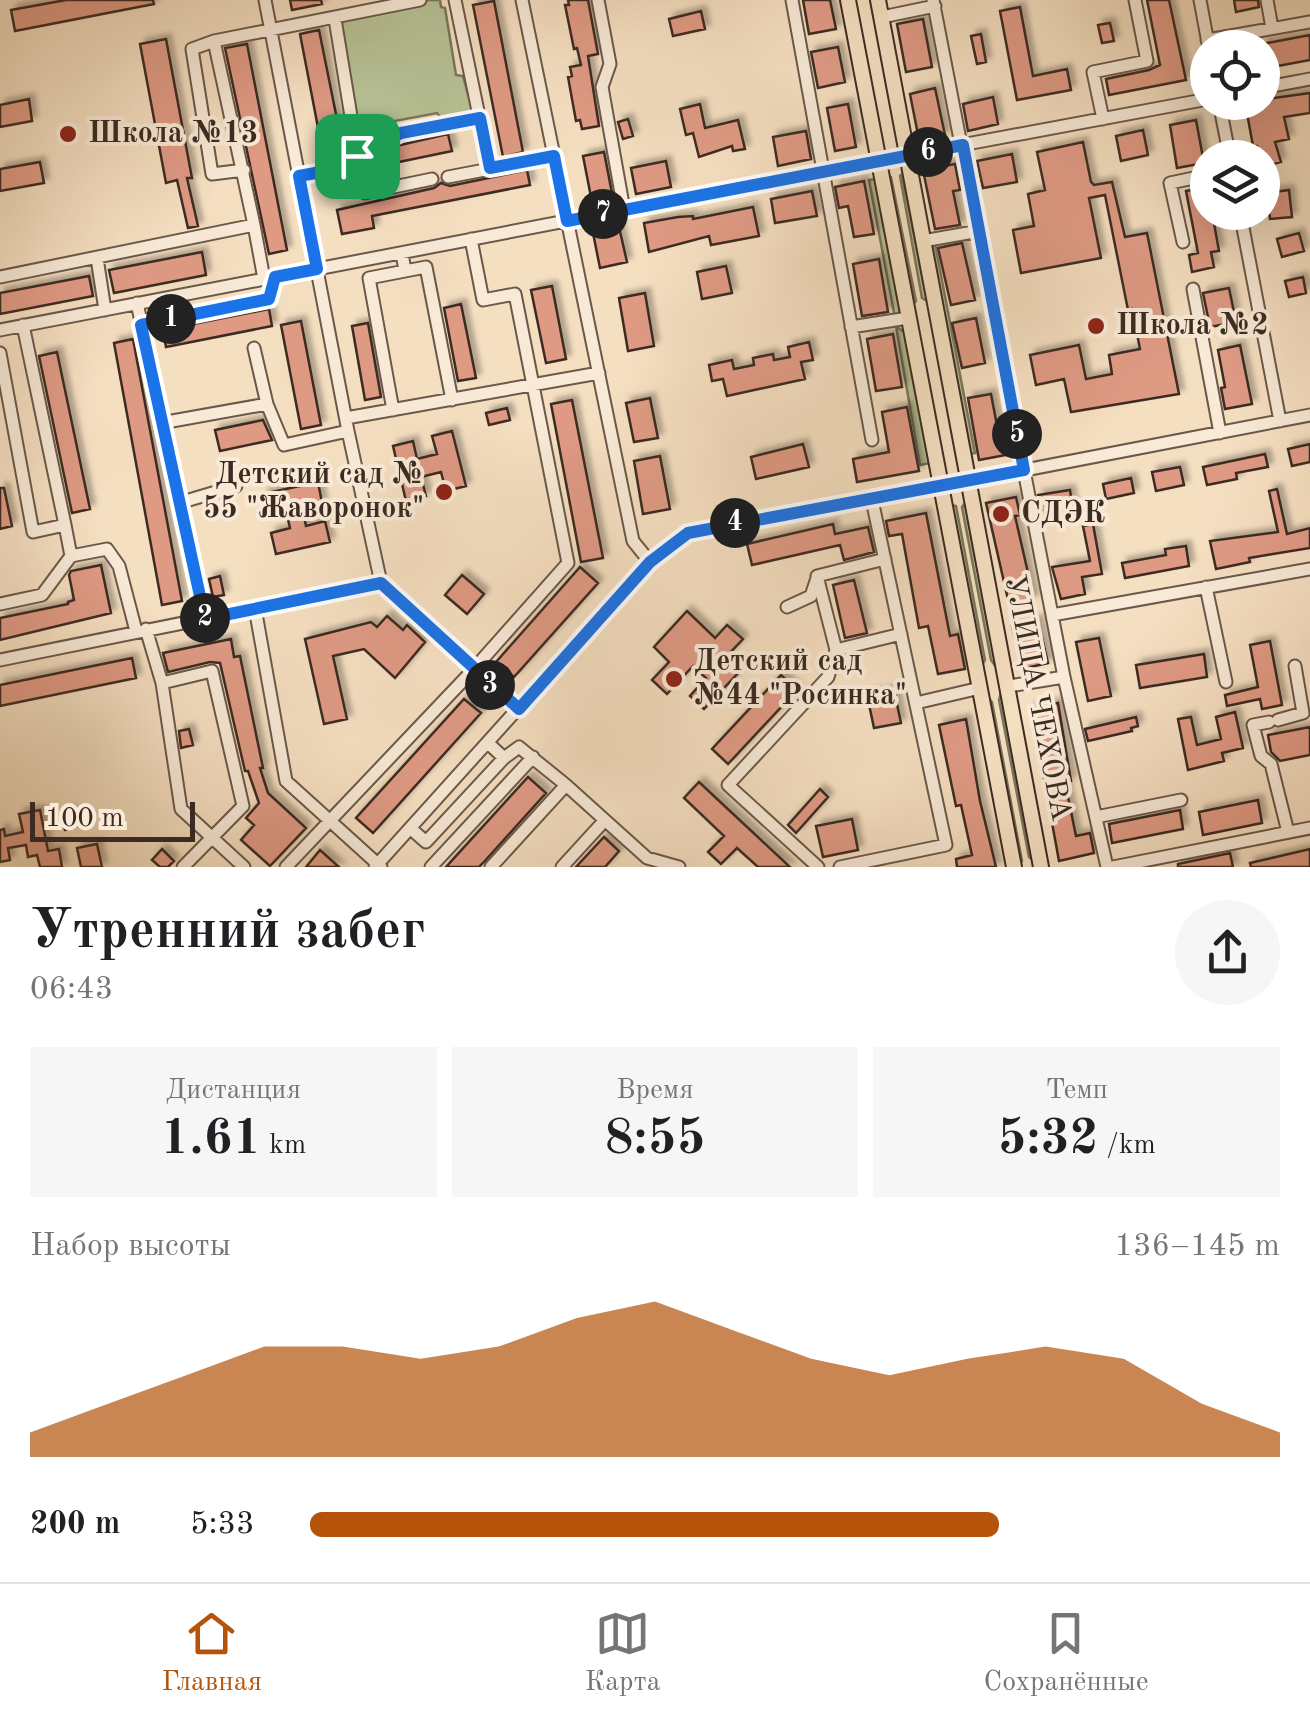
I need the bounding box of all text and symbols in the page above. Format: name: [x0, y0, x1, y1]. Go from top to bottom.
map controls: [1190, 30, 1280, 230]
button: locate: [1190, 30, 1280, 120]
pin: [315, 114, 400, 199]
place label: Школа №13: [88, 119, 258, 149]
marker: Школа №13: [57, 123, 79, 145]
pin: 6: [903, 127, 953, 177]
icon: arrive: [330, 129, 385, 184]
text: 6: [920, 138, 936, 166]
button: layers: [1190, 140, 1280, 230]
pin: 7: [578, 189, 628, 239]
text: 7: [595, 200, 611, 228]
pin: 1: [146, 294, 196, 344]
text: 1: [163, 305, 179, 333]
place label: Школа №2: [1116, 311, 1269, 341]
marker: Школа №2: [1085, 315, 1107, 337]
pin: 5: [992, 409, 1042, 459]
text: 5: [1009, 420, 1025, 448]
place label: Детский сад № 55 "Жаворонок": [203, 460, 424, 524]
marker: Детский сад № 55 "Жаворонок": [433, 481, 455, 503]
pin: 4: [710, 498, 760, 548]
place label: СДЭК: [1021, 499, 1105, 529]
marker: СДЭК: [990, 503, 1012, 525]
text: 4: [727, 509, 743, 537]
street label: УЛИЦА ЧЕХОВА: [998, 572, 1076, 824]
pin: 2: [180, 593, 230, 643]
text: 2: [197, 604, 213, 632]
place label: Детский сад №44 "Росинка": [694, 647, 907, 711]
pin: 3: [465, 660, 515, 710]
marker: Детский сад №44 "Росинка": [663, 668, 685, 690]
text: 3: [482, 671, 498, 699]
scale bar: [30, 797, 195, 841]
text: 100 m: [45, 805, 124, 833]
button: share: [1175, 900, 1280, 1005]
text: Утренний забег: [30, 905, 426, 960]
text: 06:43: [30, 974, 113, 1006]
text: Дистанция: [166, 1077, 301, 1105]
text: Время: [616, 1077, 694, 1105]
text: Темп: [1045, 1077, 1108, 1105]
text: 1.61: [161, 1115, 262, 1165]
text: 8:55: [604, 1115, 705, 1165]
text: 5:32: [998, 1115, 1099, 1165]
text: km: [262, 1132, 306, 1160]
text: /km: [1099, 1132, 1156, 1160]
text: Набор высоты: [30, 1231, 231, 1263]
text: 136–145 m: [1114, 1231, 1280, 1263]
text: 200 m: [30, 1509, 120, 1541]
text: 5:33: [190, 1509, 255, 1541]
tab: Главная: [161, 1606, 262, 1701]
tab: Карта: [585, 1606, 661, 1701]
tab: Сохранённые: [983, 1606, 1149, 1701]

